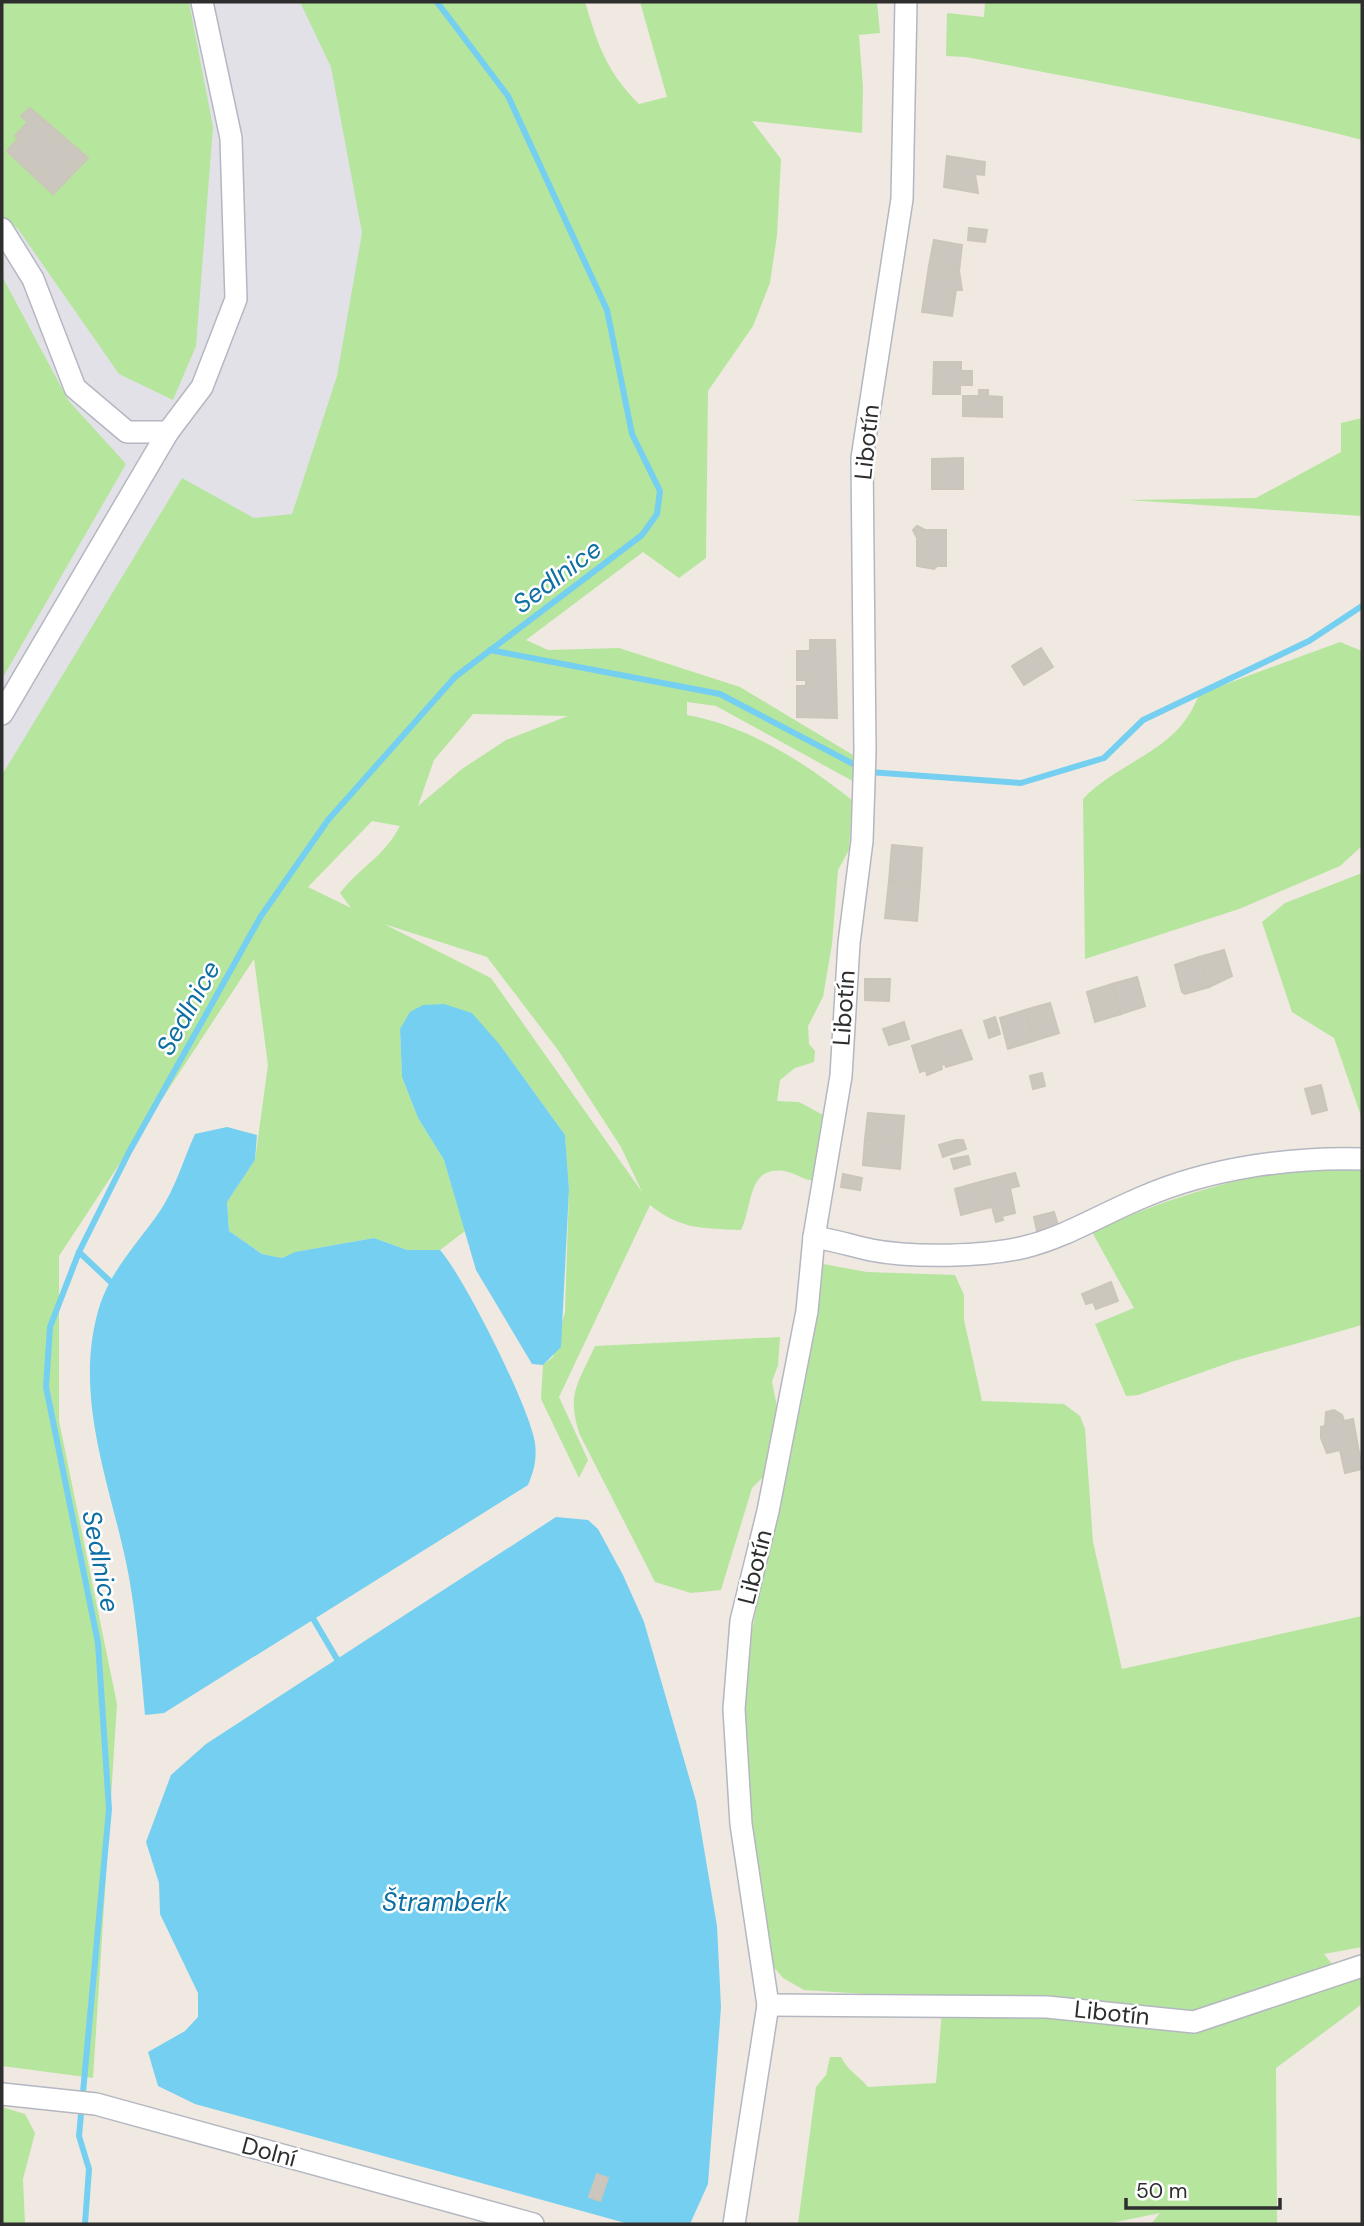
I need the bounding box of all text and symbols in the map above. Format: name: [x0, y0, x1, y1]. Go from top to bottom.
street label: Libotín: [847, 403, 886, 481]
water label: Sedlnice: [506, 531, 608, 621]
water label: Sedlnice: [148, 955, 228, 1061]
street label: Libotín: [825, 969, 862, 1047]
water label: Sedlnice: [74, 1507, 128, 1615]
street label: Libotín: [730, 1526, 779, 1607]
water label: Štramberk: [382, 1885, 509, 1919]
street label: Libotín: [1073, 1993, 1151, 2032]
street label: Dolní: [238, 2129, 300, 2174]
scale bar: [1126, 2166, 1280, 2210]
text: 50 m: [1136, 2177, 1187, 2205]

